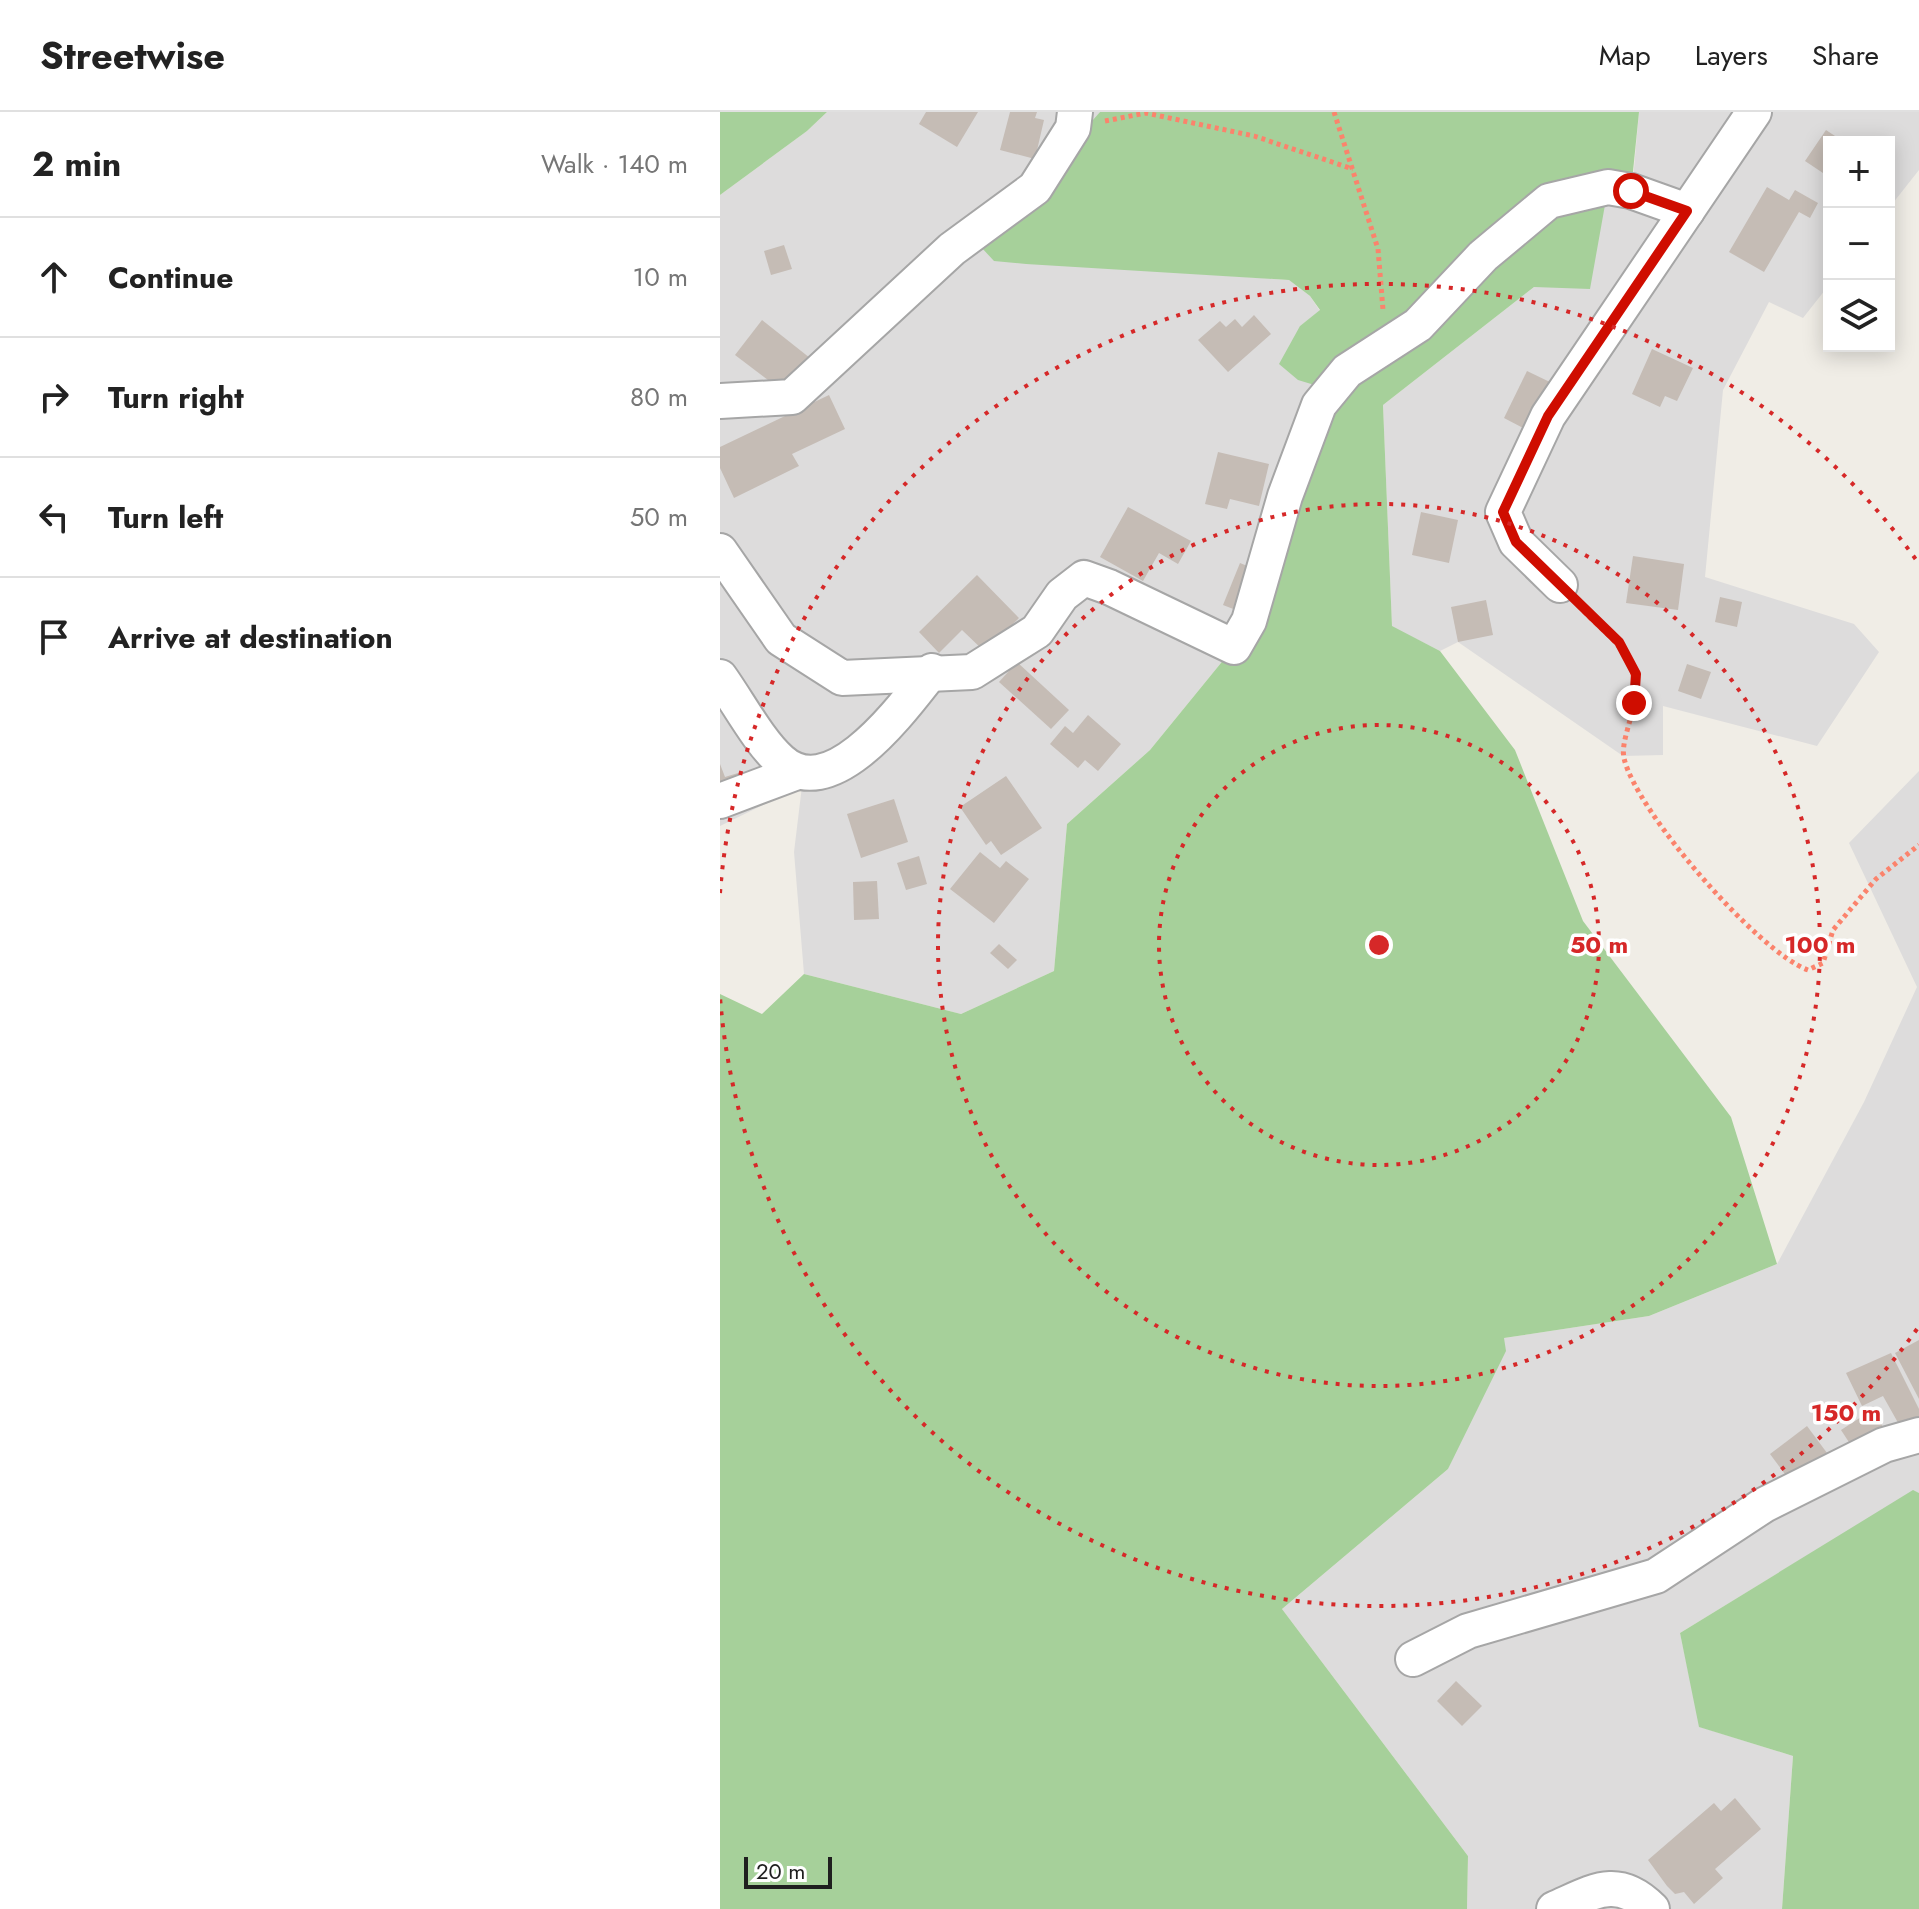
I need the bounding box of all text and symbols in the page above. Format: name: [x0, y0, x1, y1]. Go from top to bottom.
text: Streetwise: [40, 28, 225, 83]
text: Map: [1599, 35, 1651, 76]
text: Layers: [1695, 35, 1768, 76]
text: Share: [1812, 35, 1879, 76]
map controls: [1823, 136, 1895, 352]
button: +: [1823, 136, 1895, 208]
text: 2 min: [32, 140, 121, 189]
text: Walk · 140 m: [541, 145, 688, 183]
route start: [1613, 173, 1649, 209]
button: −: [1823, 208, 1895, 280]
icon: ahead: [32, 255, 76, 299]
text: Continue: [108, 256, 234, 299]
text: 10 m: [633, 258, 688, 296]
button: layers: [1823, 280, 1895, 352]
icon: right: [32, 375, 76, 419]
text: Turn right: [108, 376, 244, 419]
text: 80 m: [630, 378, 688, 416]
icon: left: [32, 495, 76, 539]
text: Turn left: [108, 496, 223, 539]
text: 50 m: [630, 498, 688, 536]
icon: arrive: [32, 615, 76, 659]
text: Arrive at destination: [108, 616, 393, 659]
route end: [1616, 685, 1652, 721]
text: 50 m: [1570, 927, 1628, 962]
text: 100 m: [1785, 927, 1855, 962]
centre of rings: [1365, 931, 1393, 959]
text: 150 m: [1811, 1395, 1881, 1430]
scale bar: [744, 1853, 832, 1889]
text: 20 m: [756, 1855, 805, 1887]

